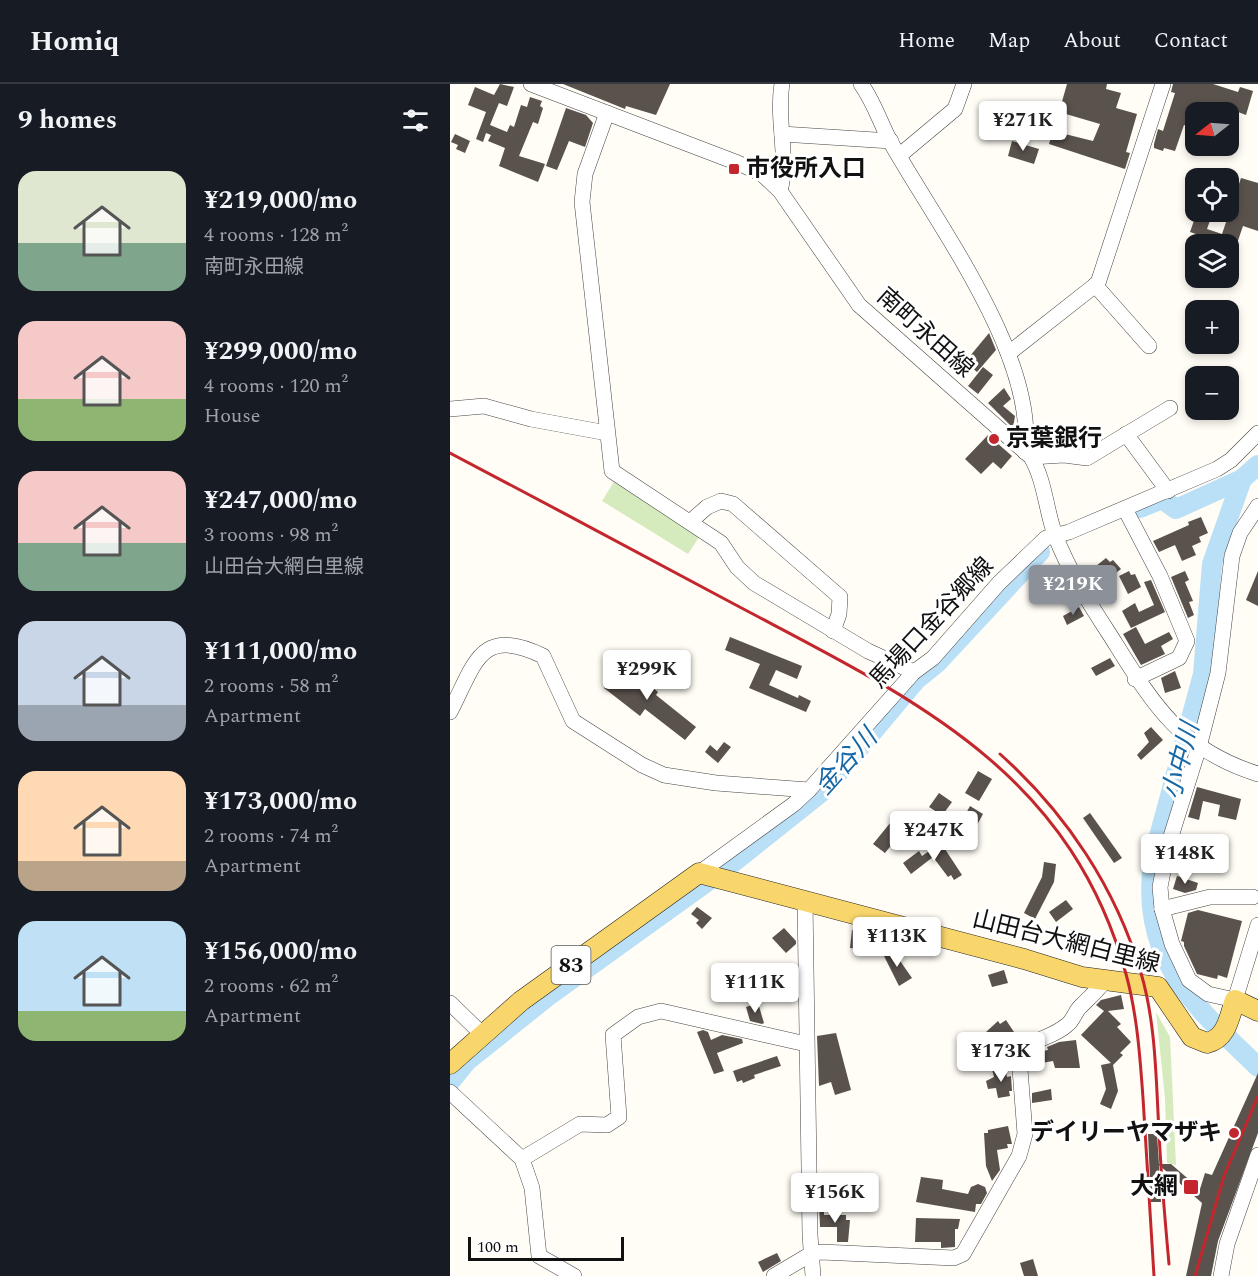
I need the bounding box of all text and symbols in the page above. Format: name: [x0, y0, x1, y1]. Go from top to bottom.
text: Homiq: [30, 20, 119, 63]
text: Home: [898, 25, 955, 57]
text: Map: [988, 25, 1030, 57]
text: About: [1063, 25, 1121, 57]
text: Contact: [1154, 25, 1228, 57]
text: 9 homes: [18, 100, 117, 140]
pin: ¥271K: [981, 101, 1065, 152]
north arrow: [1185, 102, 1239, 156]
map controls: [1185, 102, 1239, 420]
icon: filters: [399, 104, 432, 137]
text: ¥271K: [993, 105, 1053, 135]
place label: 市役所入口: [746, 151, 866, 187]
marker: 市役所入口: [727, 162, 741, 176]
button: locate: [1185, 168, 1239, 222]
text: ¥219,000/mo: [204, 180, 357, 220]
icon: home: [66, 195, 138, 267]
text: 4 rooms · 128 m²: [204, 220, 348, 250]
button: layers: [1185, 234, 1239, 288]
text: 南町永田線: [204, 252, 304, 282]
street label: 南町永田線: [868, 279, 982, 387]
button: +: [1185, 300, 1239, 354]
text: ¥299,000/mo: [204, 331, 357, 371]
icon: home: [66, 345, 138, 417]
button: −: [1185, 366, 1239, 420]
text: 4 rooms · 120 m²: [204, 371, 348, 401]
text: House: [204, 401, 261, 431]
place label: 京葉銀行: [1006, 421, 1102, 457]
marker: 京葉銀行: [987, 432, 1001, 446]
text: ¥247,000/mo: [204, 480, 357, 520]
icon: home: [66, 495, 138, 567]
text: 3 rooms · 98 m²: [204, 520, 338, 550]
street label: 馬場口金谷郷線: [862, 549, 1002, 697]
text: 山田台大網白里線: [204, 552, 364, 582]
pin: ¥219K: [1031, 565, 1115, 616]
text: ¥219K: [1043, 569, 1103, 599]
text: ¥111,000/mo: [204, 631, 357, 671]
icon: home: [66, 645, 138, 717]
pin: ¥299K: [605, 650, 689, 701]
text: ¥299K: [617, 654, 677, 684]
text: 2 rooms · 58 m²: [204, 671, 338, 701]
text: Apartment: [204, 701, 301, 731]
water label: 小中川: [1152, 715, 1211, 804]
water label: 金谷川: [805, 717, 889, 804]
text: ¥173,000/mo: [204, 781, 357, 821]
icon: home: [66, 795, 138, 867]
pin: ¥247K: [892, 811, 976, 862]
text: ¥247K: [904, 815, 964, 845]
text: 2 rooms · 74 m²: [204, 821, 338, 851]
pin: ¥148K: [1143, 834, 1227, 885]
text: ¥148K: [1155, 838, 1215, 868]
text: Apartment: [204, 851, 301, 881]
street label: 山田台大網白里線: [968, 901, 1164, 983]
pin: ¥113K: [855, 917, 939, 968]
text: ¥113K: [867, 921, 927, 951]
text: ¥156,000/mo: [204, 931, 357, 971]
icon: home: [66, 945, 138, 1017]
road number: 83: [552, 946, 590, 984]
pin: ¥111K: [713, 963, 797, 1014]
text: ¥111K: [725, 967, 785, 997]
text: 2 rooms · 62 m²: [204, 971, 338, 1001]
text: Apartment: [204, 1001, 301, 1031]
pin: ¥173K: [959, 1032, 1043, 1083]
text: ¥173K: [971, 1036, 1031, 1066]
place label: デイリーヤマザキ: [1030, 1115, 1222, 1151]
marker: デイリーヤマザキ: [1227, 1126, 1241, 1140]
place label: 大網: [1130, 1169, 1178, 1205]
pin: ¥156K: [793, 1173, 877, 1224]
text: ¥156K: [805, 1177, 865, 1207]
marker: 大網: [1182, 1178, 1200, 1196]
scale bar: [468, 1234, 624, 1262]
text: 100 m: [477, 1235, 519, 1259]

